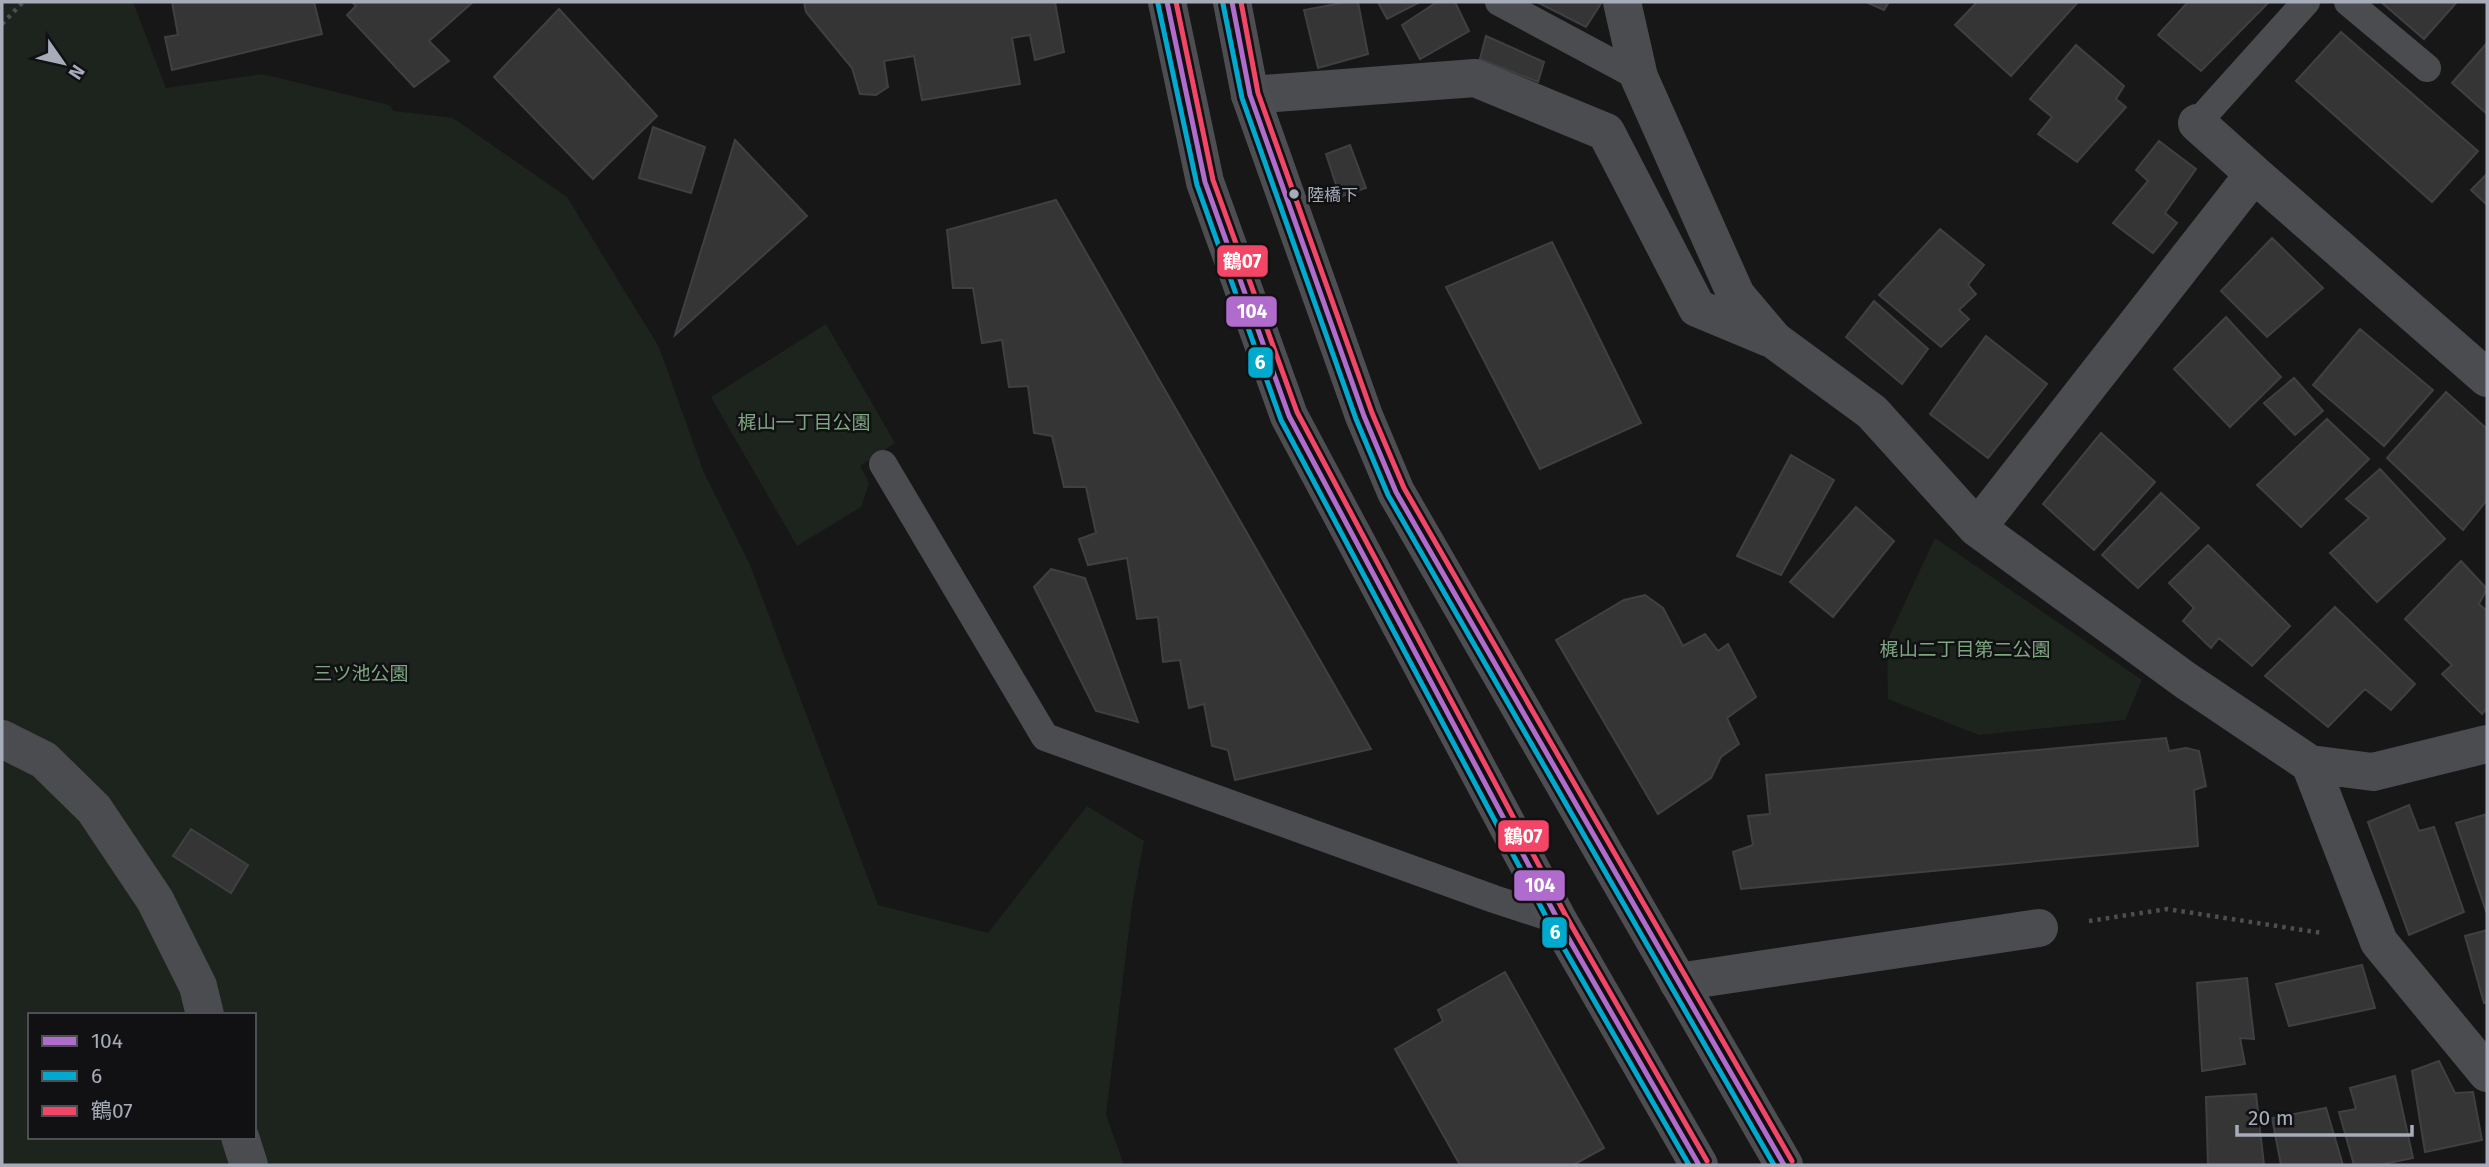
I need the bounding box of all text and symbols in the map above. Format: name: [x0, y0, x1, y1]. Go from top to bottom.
north arrow: [28, 28, 98, 98]
text: N: [64, 61, 90, 84]
place label: 陸橋下: [1307, 185, 1358, 206]
marker: 陸橋下: [1287, 187, 1301, 201]
line badge: 鶴07: [1216, 244, 1269, 278]
text: 鶴07: [1223, 250, 1261, 273]
line badge: 104: [1225, 295, 1278, 328]
text: 104: [1237, 300, 1268, 323]
line badge: 6: [1247, 346, 1274, 379]
text: 6: [1255, 351, 1266, 374]
park label: 梶山一丁目公園: [737, 411, 871, 434]
park label: 梶山二丁目第二公園: [1879, 638, 2051, 661]
park label: 三ツ池公園: [313, 662, 409, 685]
line badge: 鶴07: [1497, 819, 1550, 853]
text: 鶴07: [1504, 825, 1542, 848]
line badge: 104: [1513, 869, 1566, 902]
text: 104: [1525, 874, 1556, 897]
line badge: 6: [1541, 916, 1568, 949]
text: 6: [1550, 921, 1561, 944]
legend: [28, 1013, 256, 1139]
text: 104: [91, 1028, 123, 1054]
text: 6: [91, 1063, 102, 1089]
scale bar: [2237, 1094, 2412, 1138]
text: 鶴07: [91, 1098, 133, 1124]
text: 20 m: [2248, 1105, 2294, 1131]

